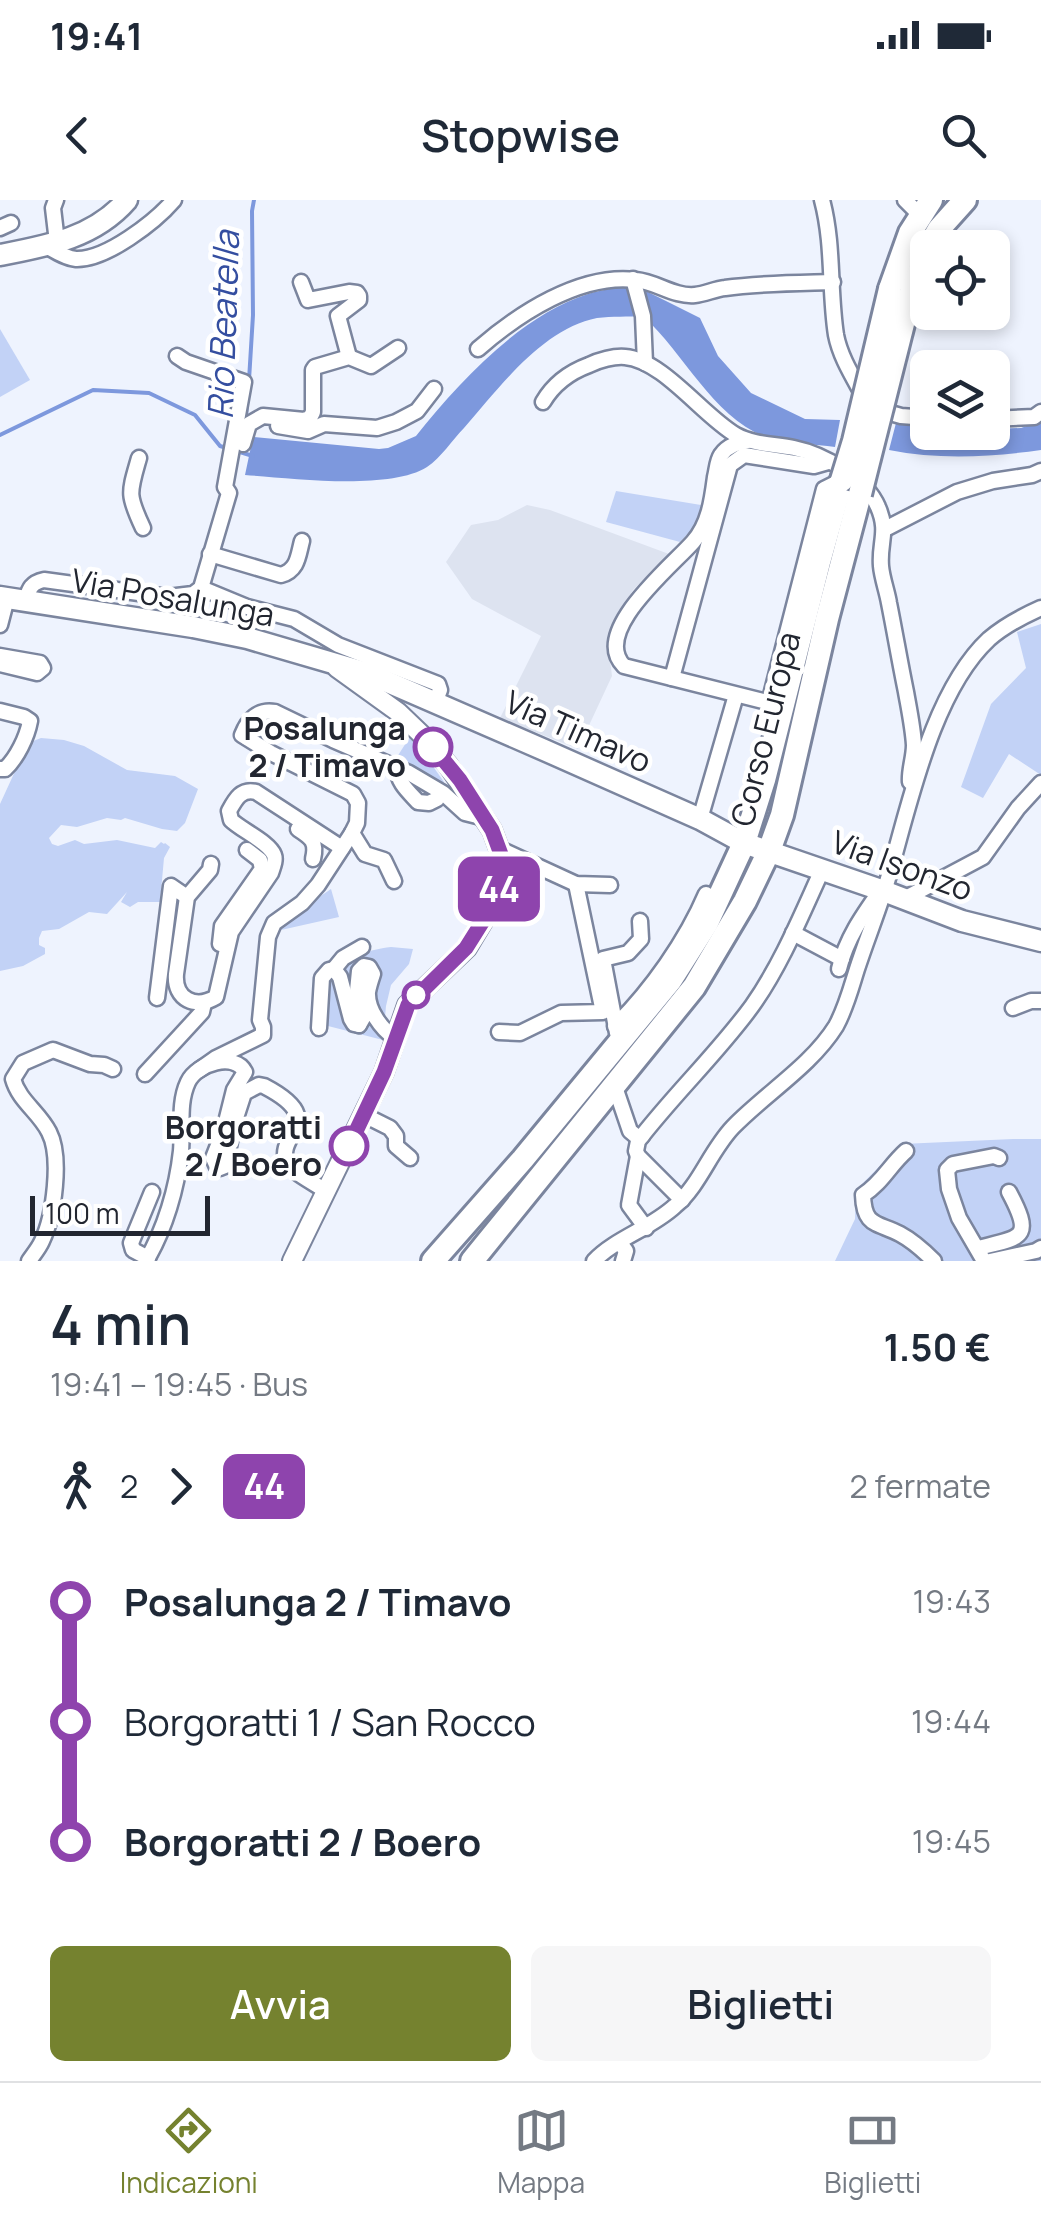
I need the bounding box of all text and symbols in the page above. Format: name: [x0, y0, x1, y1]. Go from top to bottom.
text: 19:41: [50, 9, 143, 61]
text: Stopwise: [421, 104, 620, 166]
icon: back: [50, 108, 105, 163]
icon: search: [936, 108, 991, 163]
water label: Rio Beatella: [196, 228, 250, 420]
map controls: [910, 230, 1010, 450]
button: locate: [910, 230, 1010, 330]
button: layers: [910, 350, 1010, 450]
street label: Via Posalunga: [68, 558, 278, 636]
street label: Corso Europa: [720, 627, 810, 831]
street label: Via Timavo: [498, 679, 658, 783]
place label: Posalunga 2 / Timavo: [244, 706, 406, 787]
marker: Posalunga 2 / Timavo: [414, 728, 452, 766]
street label: Via Isonzo: [826, 819, 979, 911]
line badge: 44: [454, 856, 544, 922]
text: 44: [478, 865, 520, 913]
unlabelled marker: [403, 982, 429, 1008]
place label: Borgoratti 2 / Boero: [165, 1105, 322, 1186]
marker: Borgoratti 2 / Boero: [330, 1127, 368, 1165]
scale bar: [30, 1191, 210, 1236]
text: 100 m: [45, 1194, 119, 1232]
text: 4 min: [50, 1286, 191, 1362]
text: 1.50 €: [884, 1320, 991, 1372]
text: 19:41 – 19:45 · Bus: [50, 1362, 308, 1406]
icon: walk: [50, 1459, 105, 1514]
icon: forward: [153, 1459, 208, 1514]
text: 44: [243, 1462, 285, 1510]
text: 2: [120, 1464, 138, 1508]
text: 2 fermate: [850, 1464, 991, 1508]
text: Posalunga 2 / Timavo: [124, 1575, 512, 1627]
text: 19:43: [913, 1579, 991, 1623]
text: Borgoratti 1 / San Rocco: [124, 1695, 536, 1747]
text: 19:44: [911, 1699, 991, 1743]
text: Borgoratti 2 / Boero: [124, 1815, 481, 1867]
text: 19:45: [912, 1819, 991, 1863]
button: Avvia: [50, 1946, 511, 2061]
button: Biglietti: [531, 1946, 991, 2061]
tab: Indicazioni: [120, 2103, 258, 2201]
tab: Mappa: [497, 2103, 585, 2201]
tab: Biglietti: [824, 2103, 921, 2201]

